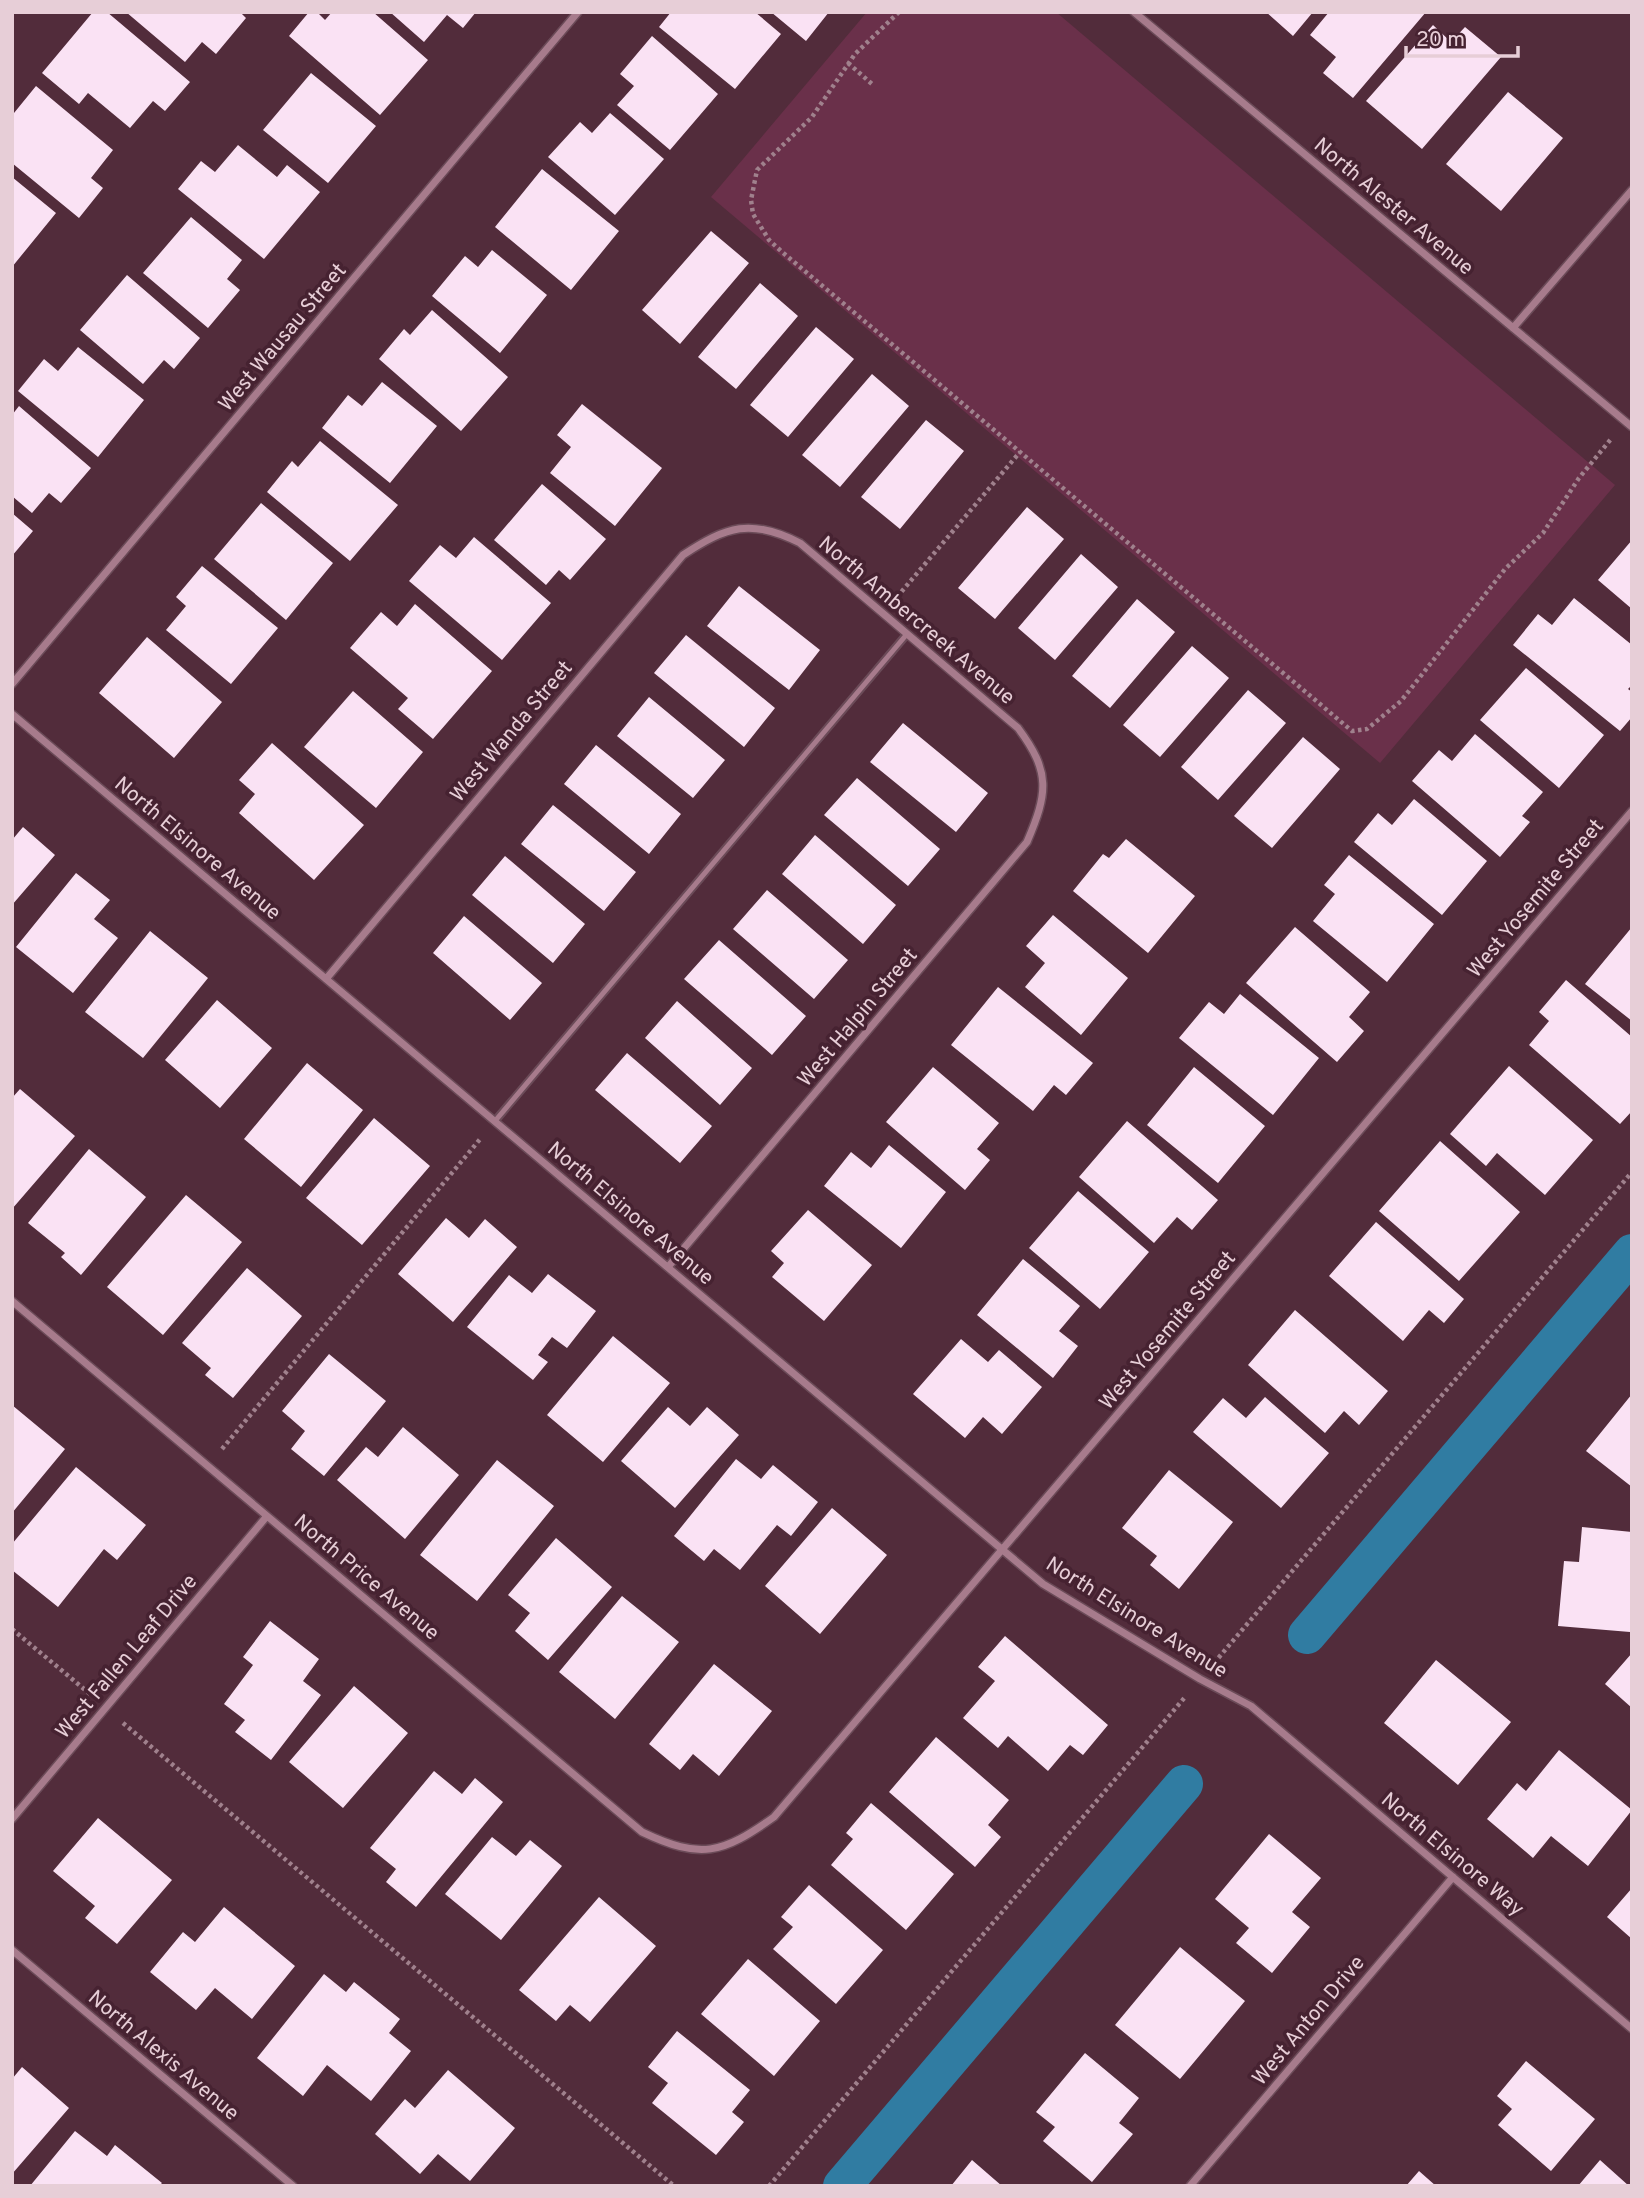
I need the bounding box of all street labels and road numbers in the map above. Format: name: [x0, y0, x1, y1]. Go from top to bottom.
street label: North Alester Avenue: [1308, 132, 1479, 282]
street label: West Wausau Street: [213, 258, 353, 418]
street label: North Ambercreek Avenue: [812, 531, 1020, 711]
street label: West Wanda Street: [445, 656, 579, 808]
street label: North Elsinore Avenue: [108, 771, 286, 927]
street label: West Yosemite Street: [1462, 814, 1610, 984]
street label: West Halpin Street: [792, 943, 924, 1093]
street label: North Elsinore Avenue: [541, 1136, 719, 1292]
street label: West Yosemite Street: [1094, 1246, 1242, 1416]
street label: North Price Avenue: [288, 1509, 444, 1647]
street label: North Elsinore Avenue: [1040, 1551, 1232, 1685]
street label: West Fallen Leaf Drive: [50, 1569, 204, 1745]
street label: North Elsinore Way: [1375, 1787, 1529, 1923]
street label: West Anton Drive: [1247, 1950, 1371, 2092]
street label: North Alexis Avenue: [82, 1985, 244, 2127]

